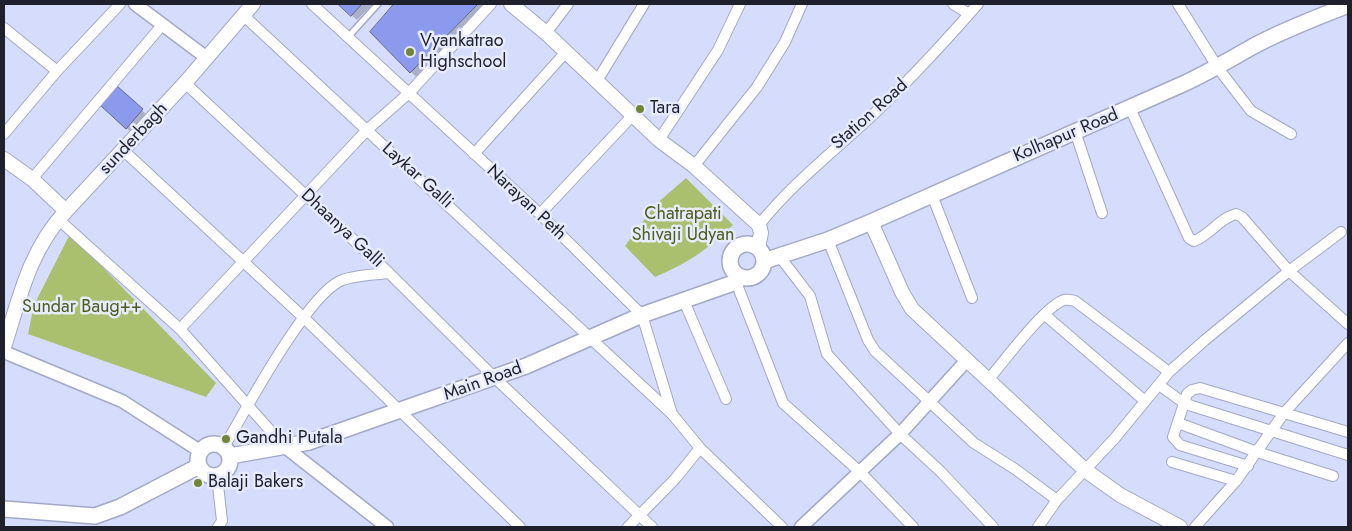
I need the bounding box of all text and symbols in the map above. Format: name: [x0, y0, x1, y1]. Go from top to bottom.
place label: Vyankatrao Highschool: [420, 31, 506, 74]
marker: Vyankatrao Highschool: [404, 46, 416, 58]
street label: Station Road: [827, 75, 913, 155]
place label: Tara: [650, 98, 680, 120]
street label: sunderbagh: [95, 99, 173, 179]
marker: Tara: [634, 103, 646, 115]
street label: Kolhapur Road: [1010, 104, 1122, 168]
street label: Laykar Galli: [377, 138, 457, 214]
street label: Narayan Peth: [482, 161, 570, 245]
street label: Dhaanya Galli: [296, 185, 388, 273]
park label: Chatrapati Shivaji Udyan: [632, 204, 734, 246]
park label: Sundar Baug++: [22, 297, 142, 319]
street label: Main Road: [441, 358, 525, 406]
place label: Gandhi Putala: [236, 428, 343, 450]
marker: Gandhi Putala: [220, 433, 232, 445]
place label: Balaji Bakers: [208, 472, 303, 494]
marker: Balaji Bakers: [192, 477, 204, 489]

